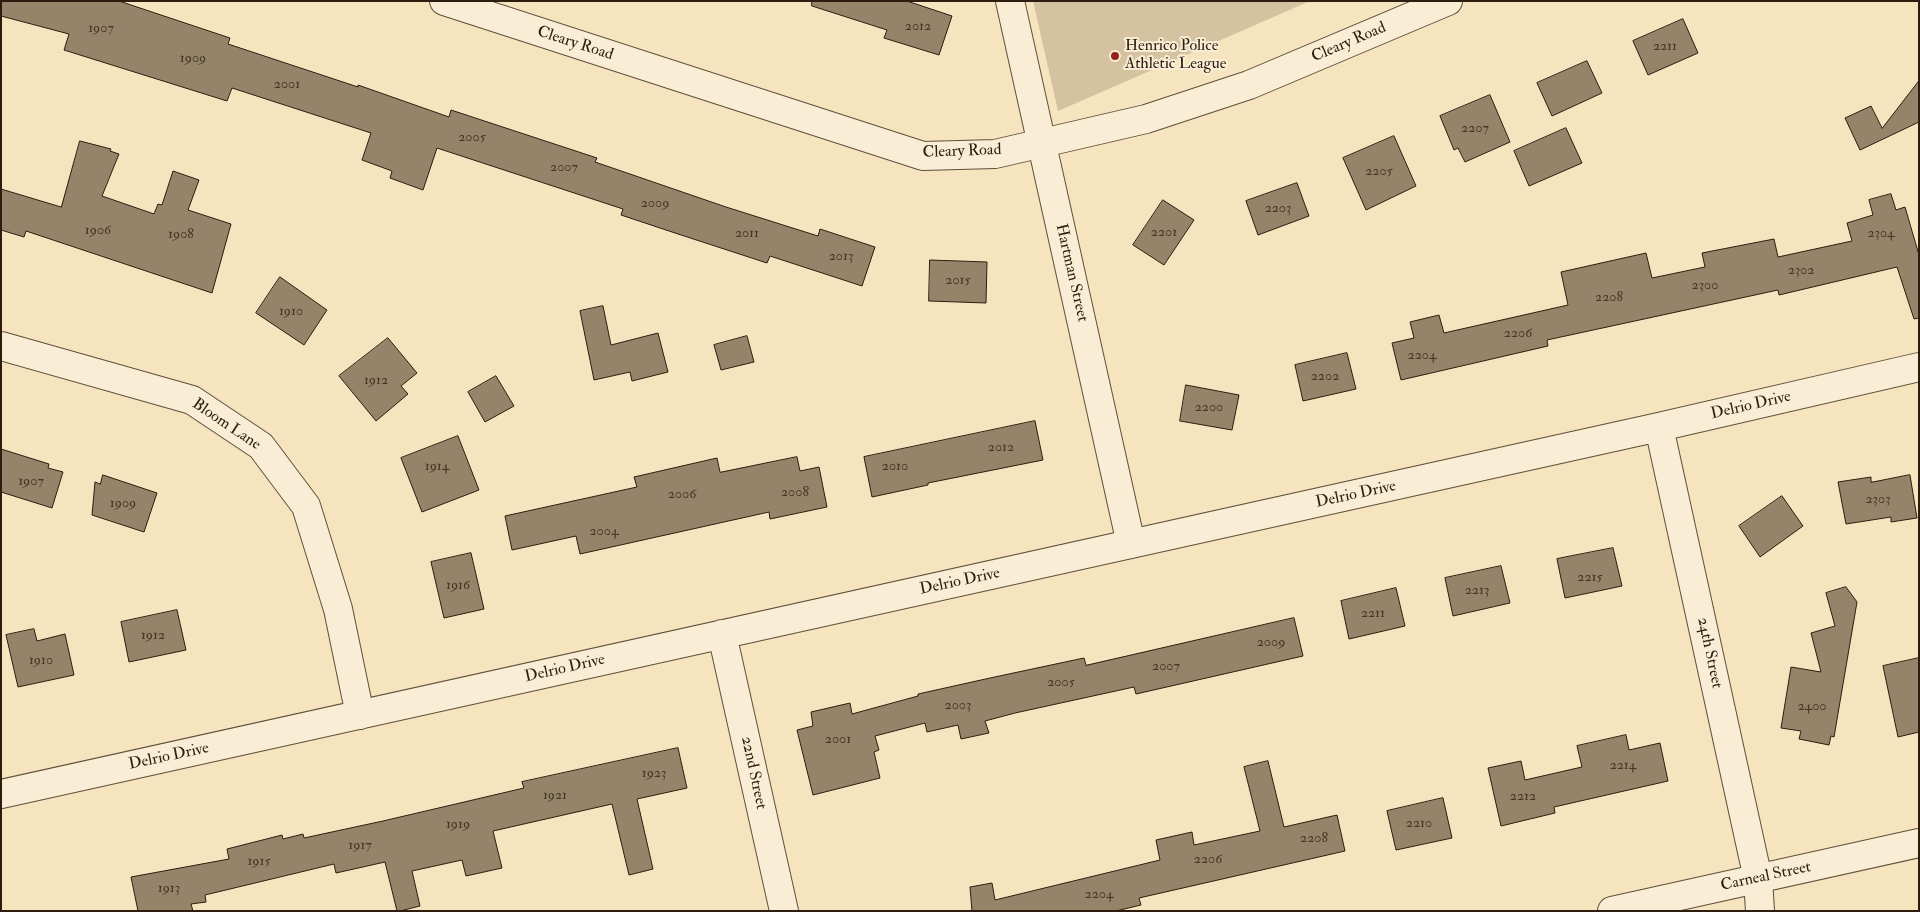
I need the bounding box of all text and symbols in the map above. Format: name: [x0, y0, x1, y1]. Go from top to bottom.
house number: 2012: [905, 19, 931, 35]
street label: Cleary Road: [1309, 19, 1389, 67]
house number: 1907: [88, 21, 114, 37]
street label: Cleary Road: [535, 23, 615, 65]
place label: Henrico Police Athletic League: [1125, 37, 1226, 75]
house number: 2211: [1653, 39, 1677, 55]
marker: Henrico Police Athletic League: [1109, 50, 1121, 62]
house number: 1909: [180, 51, 206, 67]
house number: 2001: [274, 77, 300, 93]
house number: 2207: [1461, 121, 1489, 137]
house number: 2005: [458, 130, 486, 146]
street label: Cleary Road: [922, 141, 1002, 163]
house number: 2007: [550, 160, 578, 176]
house number: 2205: [1365, 164, 1393, 180]
house number: 2009: [641, 196, 669, 212]
house number: 2203: [1265, 201, 1291, 217]
street label: Hartman Street: [1050, 222, 1092, 324]
house number: 1906: [85, 223, 111, 239]
house number: 2201: [1151, 225, 1177, 241]
house number: 2011: [735, 226, 759, 242]
house number: 2304: [1867, 226, 1895, 242]
house number: 1908: [168, 227, 194, 243]
house number: 2013: [829, 249, 853, 265]
house number: 2302: [1788, 263, 1814, 279]
house number: 2015: [945, 273, 971, 289]
house number: 2300: [1692, 278, 1718, 294]
house number: 2208: [1595, 290, 1623, 306]
house number: 1910: [279, 304, 303, 320]
house number: 2206: [1504, 326, 1532, 342]
house number: 2204: [1408, 348, 1436, 364]
house number: 2202: [1311, 369, 1339, 385]
house number: 1912: [364, 373, 388, 389]
street label: Delrio Drive: [1709, 387, 1793, 425]
street label: Bloom Lane: [188, 395, 264, 455]
house number: 2200: [1195, 400, 1223, 416]
house number: 2012: [988, 440, 1014, 456]
house number: 1914: [425, 459, 449, 475]
house number: 2010: [882, 459, 908, 475]
house number: 1907: [18, 474, 44, 490]
street label: Delrio Drive: [1314, 477, 1398, 513]
house number: 2008: [781, 485, 809, 501]
house number: 2006: [668, 487, 696, 503]
house number: 2303: [1865, 492, 1891, 508]
house number: 1909: [110, 496, 136, 512]
house number: 2004: [590, 524, 618, 540]
street label: Delrio Drive: [918, 564, 1002, 600]
house number: 2215: [1577, 570, 1603, 586]
house number: 1916: [446, 578, 470, 594]
house number: 2213: [1465, 583, 1489, 599]
house number: 2211: [1361, 606, 1385, 622]
street label: 24th Street: [1692, 616, 1726, 690]
house number: 1912: [141, 628, 165, 644]
house number: 2009: [1257, 635, 1285, 651]
street label: Delrio Drive: [523, 650, 607, 688]
house number: 1910: [29, 653, 53, 669]
house number: 2007: [1152, 659, 1180, 675]
house number: 2005: [1047, 675, 1075, 691]
house number: 2003: [945, 698, 971, 714]
house number: 2400: [1798, 699, 1826, 715]
house number: 2001: [825, 732, 851, 748]
street label: 22nd Street: [736, 735, 770, 811]
street label: Delrio Drive: [127, 739, 211, 775]
house number: 2214: [1610, 758, 1636, 774]
house number: 1923: [642, 766, 666, 782]
house number: 1921: [543, 788, 567, 804]
house number: 2212: [1510, 789, 1536, 805]
house number: 2210: [1406, 816, 1432, 832]
house number: 1919: [446, 817, 470, 833]
house number: 2208: [1300, 831, 1328, 847]
house number: 1917: [348, 838, 372, 854]
house number: 2206: [1194, 852, 1222, 868]
house number: 1915: [247, 854, 271, 870]
street label: Carneal Street: [1719, 858, 1813, 896]
house number: 1913: [158, 881, 180, 897]
house number: 2204: [1085, 887, 1113, 903]

